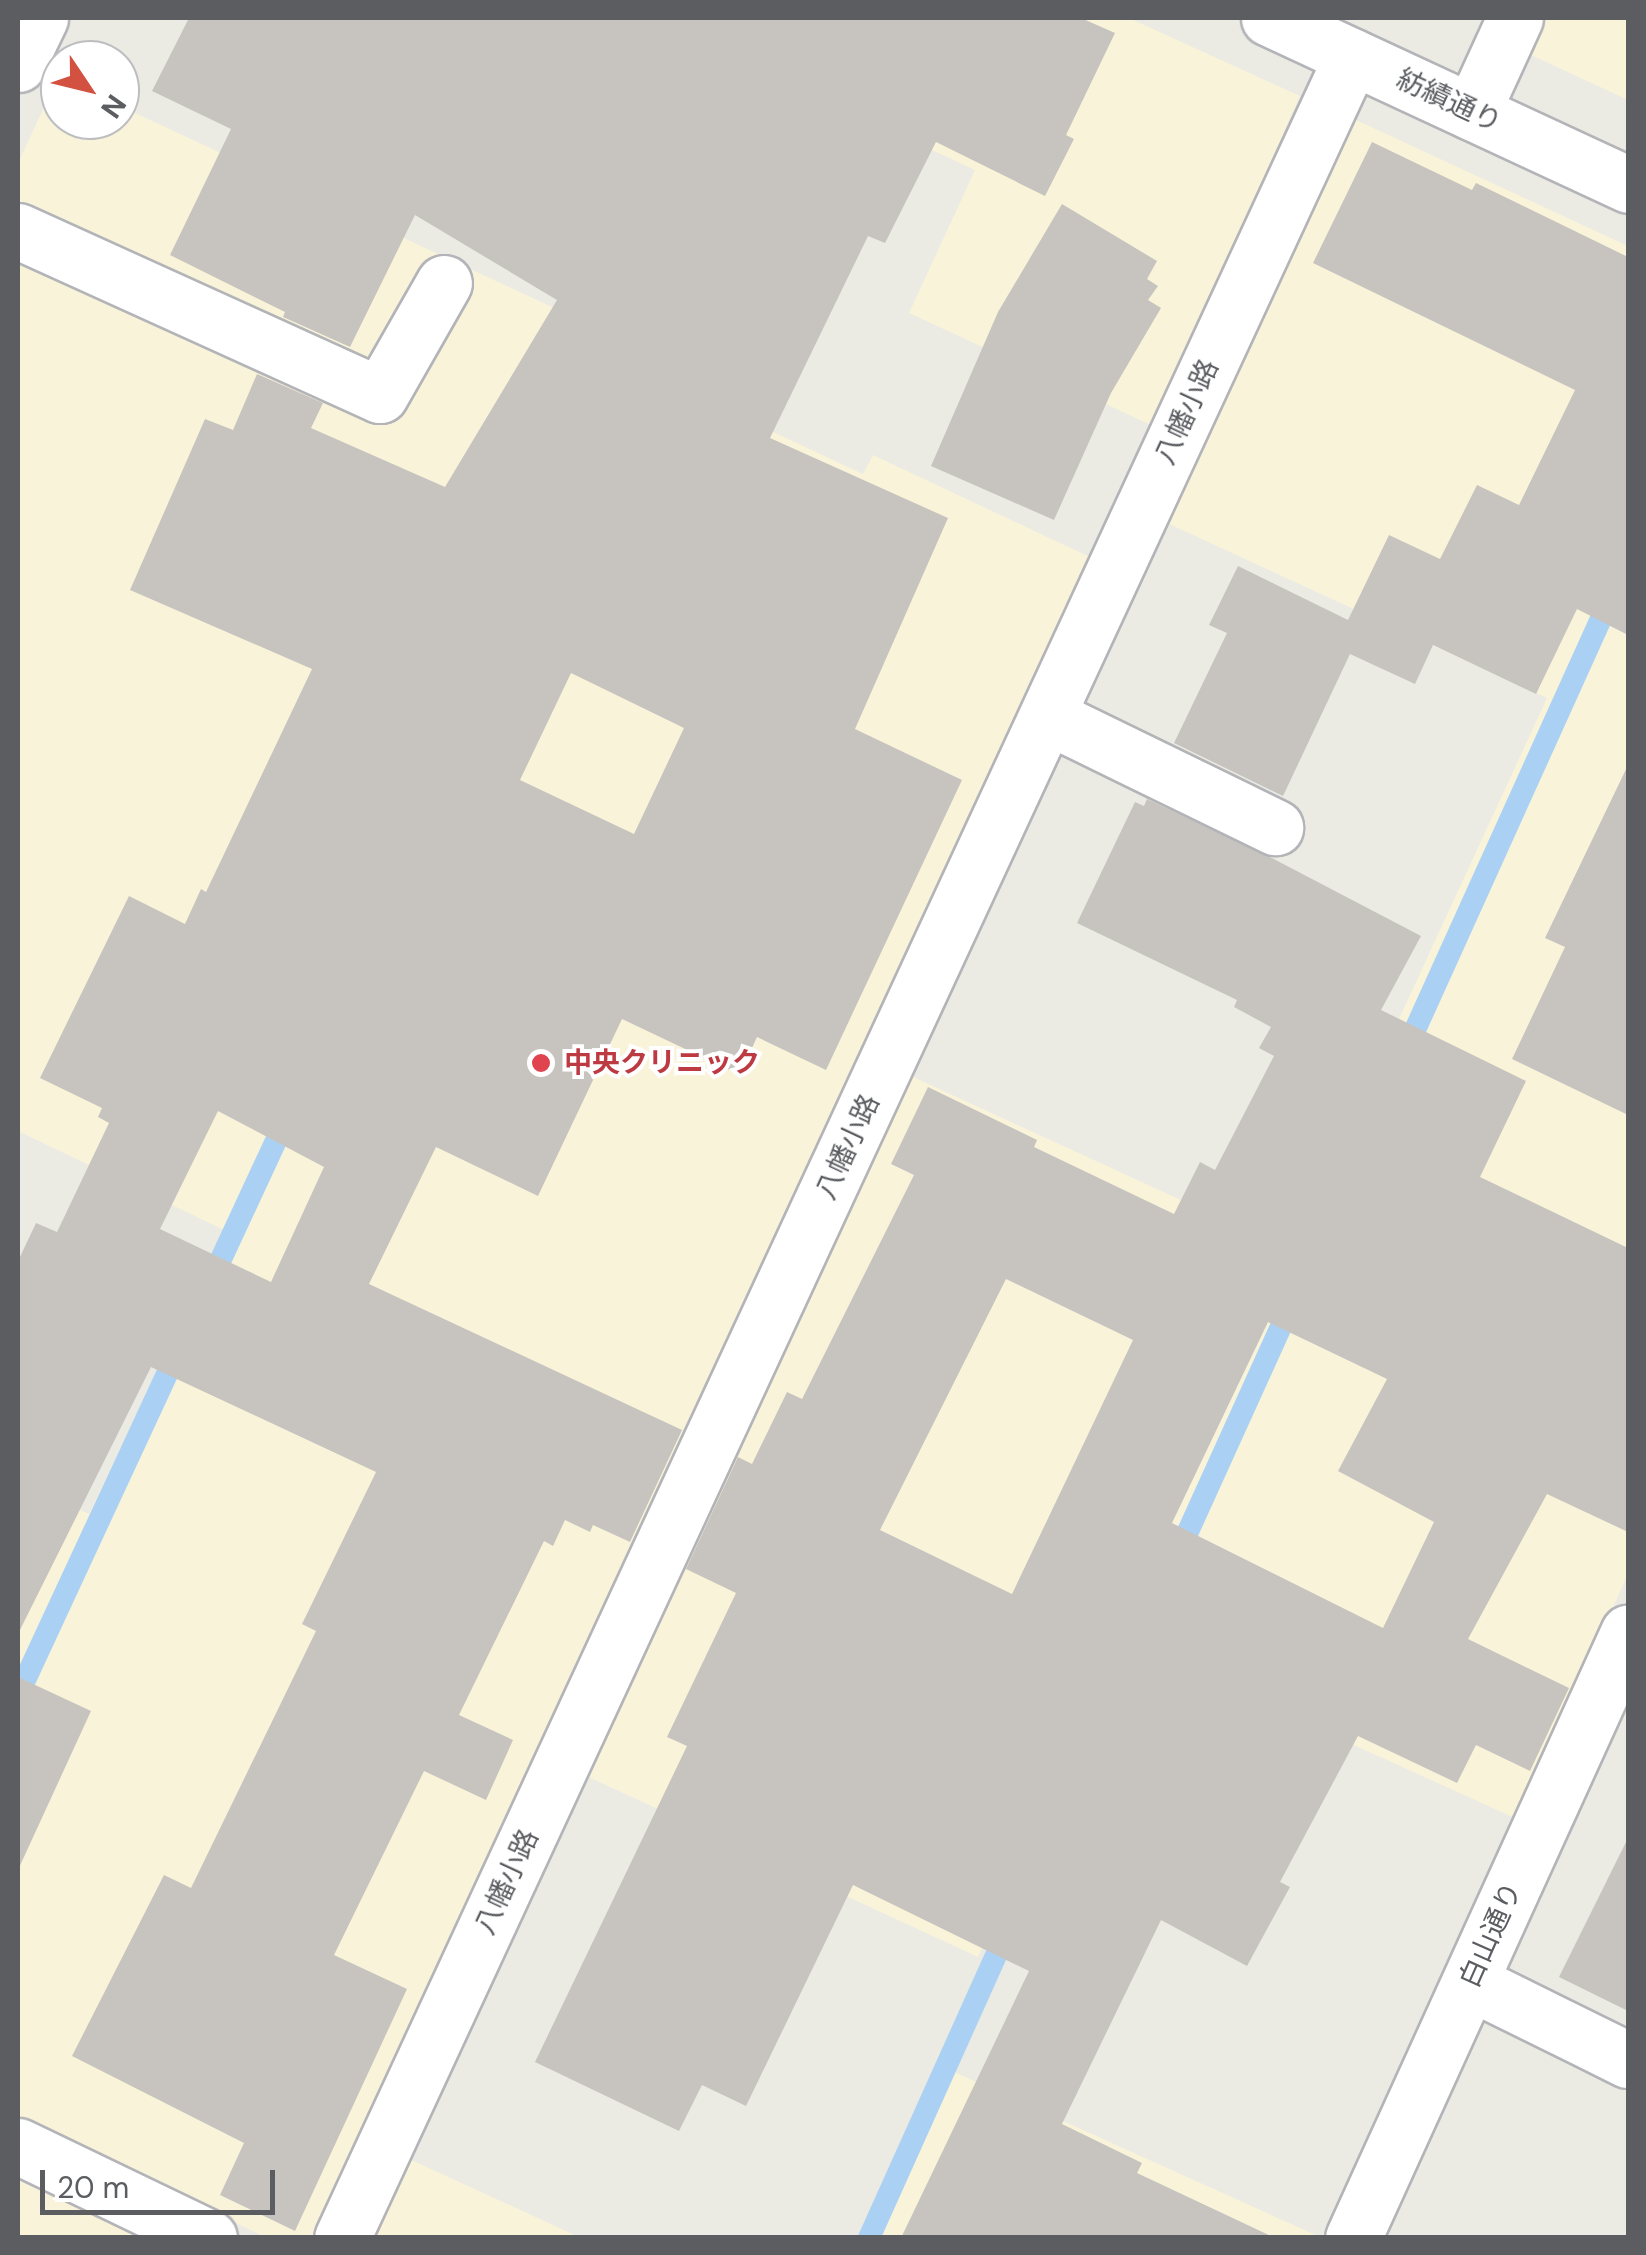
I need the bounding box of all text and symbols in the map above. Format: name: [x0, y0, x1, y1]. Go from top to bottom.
north arrow: [40, 40, 140, 140]
street label: 紡績通り: [1391, 62, 1507, 140]
text: N: [92, 87, 134, 125]
street label: 八幡小路: [1148, 354, 1226, 470]
place label: 中央クリニック: [564, 1046, 760, 1080]
marker: 中央クリニック: [528, 1050, 554, 1076]
street label: 八幡小路: [809, 1089, 887, 1205]
street label: 八幡小路: [468, 1824, 546, 1940]
street label: 白山通り: [1453, 1877, 1529, 1993]
scale bar: [45, 2150, 280, 2212]
text: 20 m: [57, 2168, 129, 2207]

